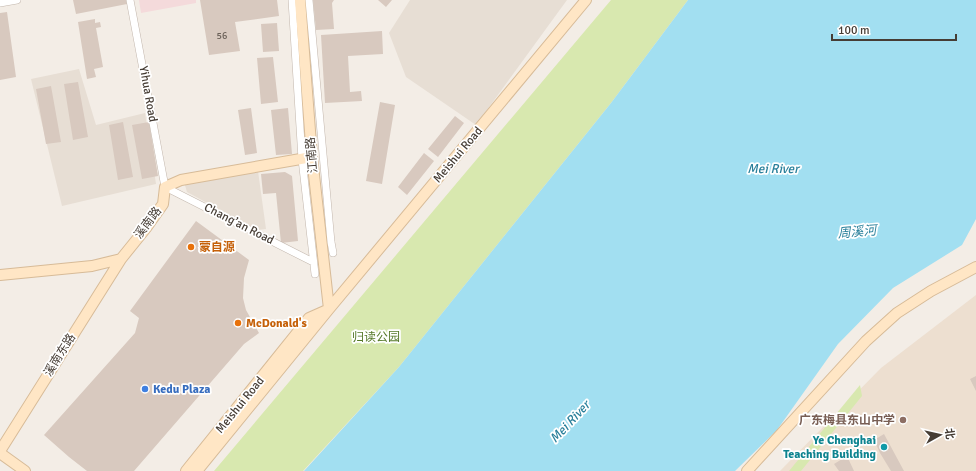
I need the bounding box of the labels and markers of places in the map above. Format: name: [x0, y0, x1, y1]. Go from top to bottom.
place label: 蒙自源: [199, 240, 235, 255]
marker: 蒙自源: [186, 242, 196, 252]
place label: McDonald's: [246, 316, 308, 331]
marker: McDonald's: [233, 318, 243, 328]
place label: Kedu Plaza: [153, 382, 211, 397]
marker: Kedu Plaza: [140, 384, 150, 394]
place label: 广东梅县东山中学: [799, 413, 895, 428]
marker: 广东梅县东山中学: [898, 415, 908, 425]
place label: Ye Chenghai Teaching Building: [783, 433, 877, 462]
marker: Ye Chenghai Teaching Building: [879, 442, 889, 452]

